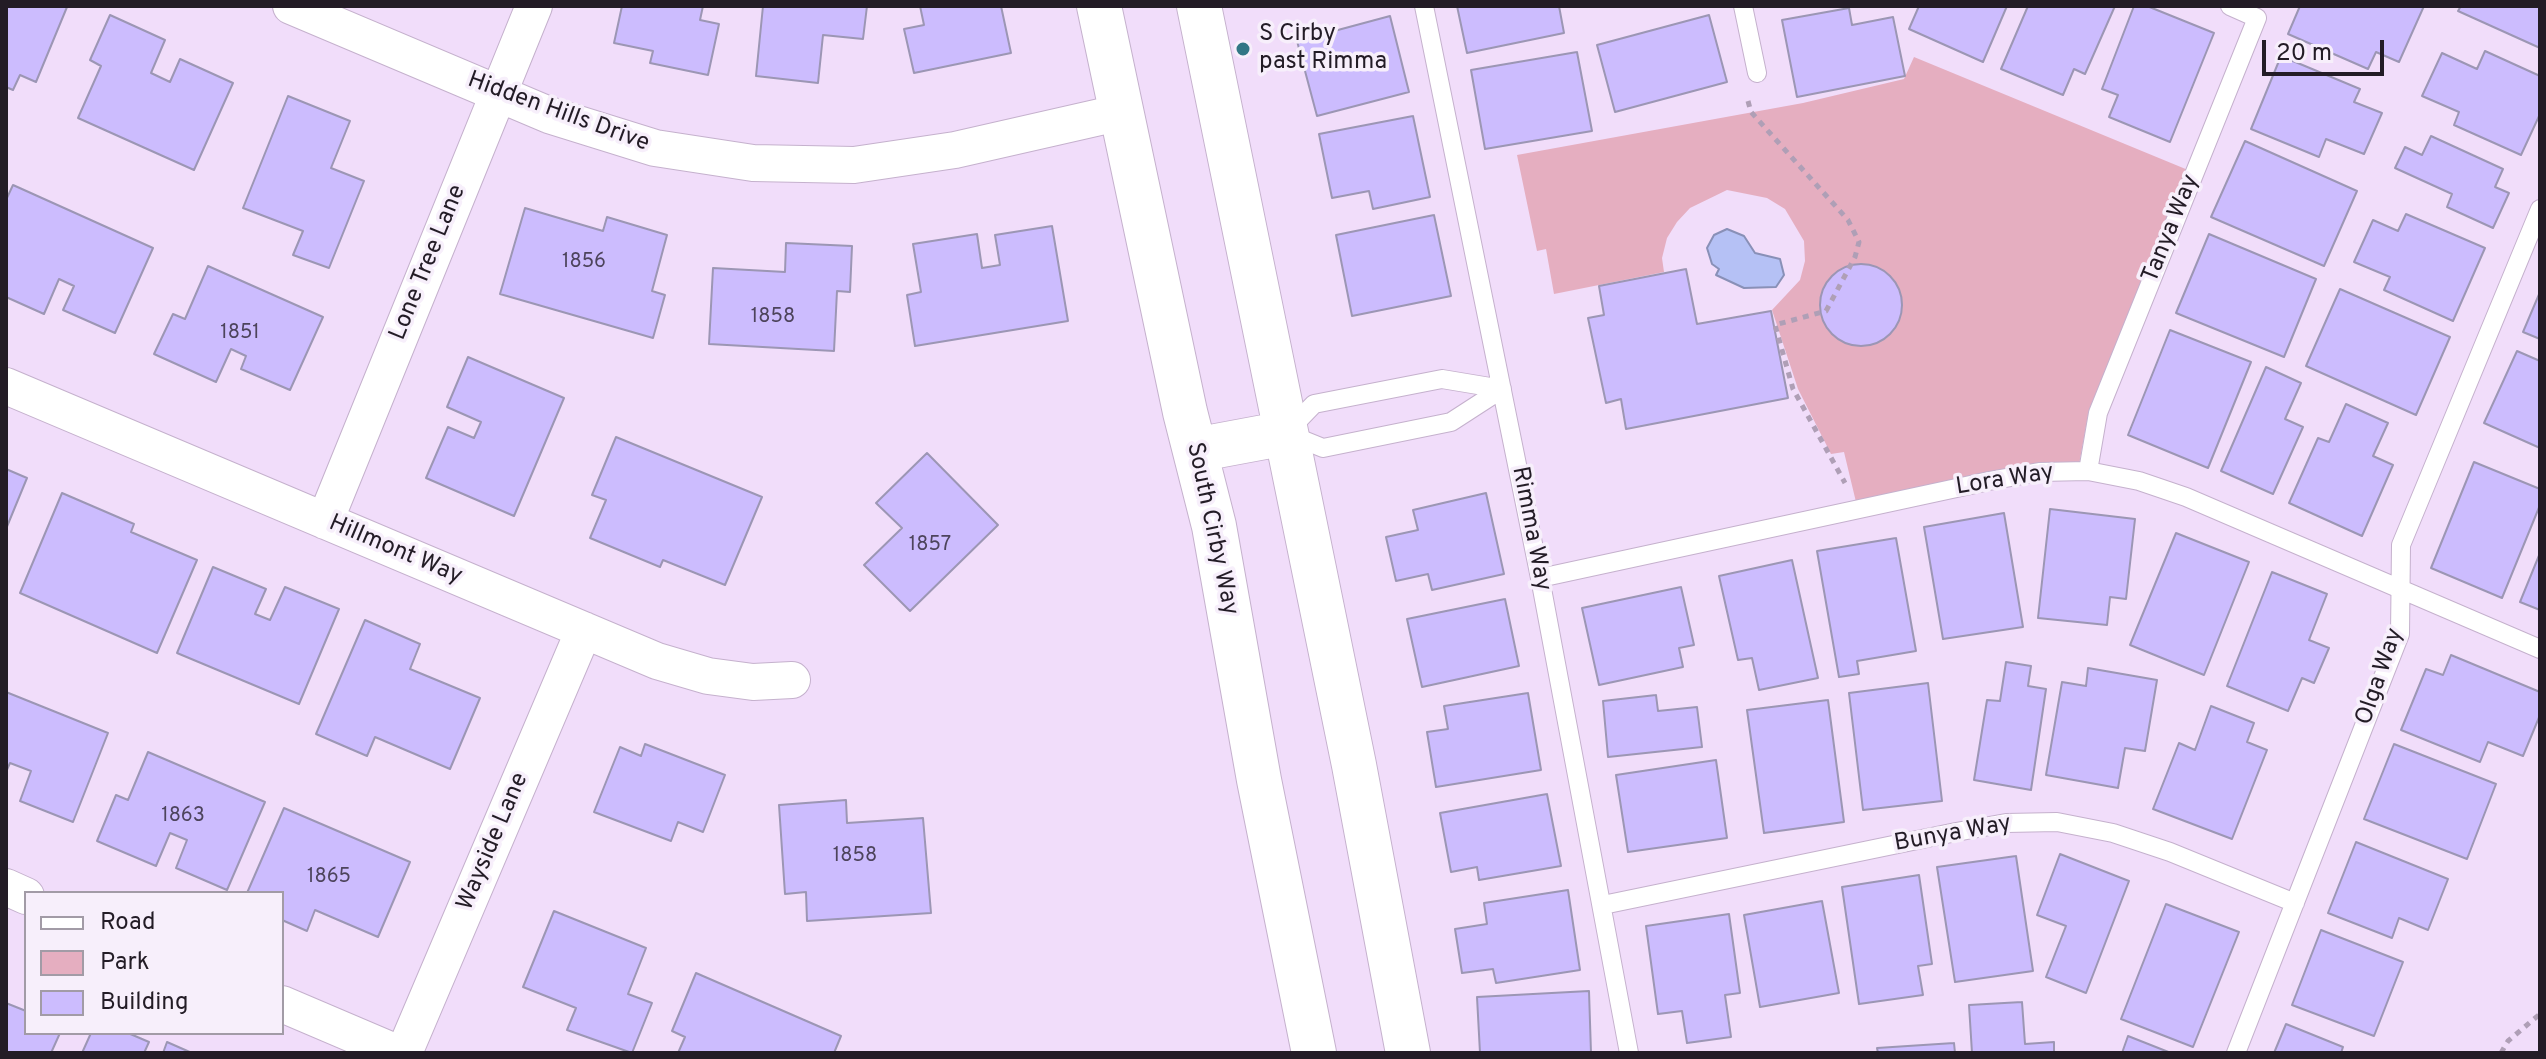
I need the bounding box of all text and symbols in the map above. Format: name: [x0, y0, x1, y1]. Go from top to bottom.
place label: S Cirby past Rimma: [1259, 21, 1387, 77]
scale bar: [2266, 24, 2388, 74]
text: 20 m: [2276, 39, 2332, 69]
marker: S Cirby past Rimma: [1234, 40, 1252, 58]
street label: Hidden Hills Drive: [463, 67, 653, 159]
street label: Tanya Way: [2137, 171, 2207, 287]
street label: Lone Tree Lane: [385, 181, 473, 345]
house number: 1856: [562, 251, 606, 275]
house number: 1858: [751, 306, 795, 330]
house number: 1851: [220, 322, 260, 346]
street label: South Cirby Way: [1179, 440, 1243, 618]
street label: Lora Way: [1954, 459, 2056, 503]
street label: Rimma Way: [1504, 464, 1556, 594]
street label: Hillmont Way: [324, 510, 466, 592]
house number: 1857: [909, 534, 951, 558]
street label: Olga Way: [2351, 625, 2411, 729]
street label: Wayside Lane: [452, 769, 536, 915]
house number: 1863: [161, 805, 205, 829]
street label: Bunya Way: [1892, 811, 2014, 859]
house number: 1858: [833, 845, 877, 869]
house number: 1865: [307, 866, 351, 890]
legend: [24, 891, 284, 1035]
text: Road: [100, 908, 156, 938]
text: Park: [100, 948, 150, 978]
text: Building: [100, 988, 189, 1018]

